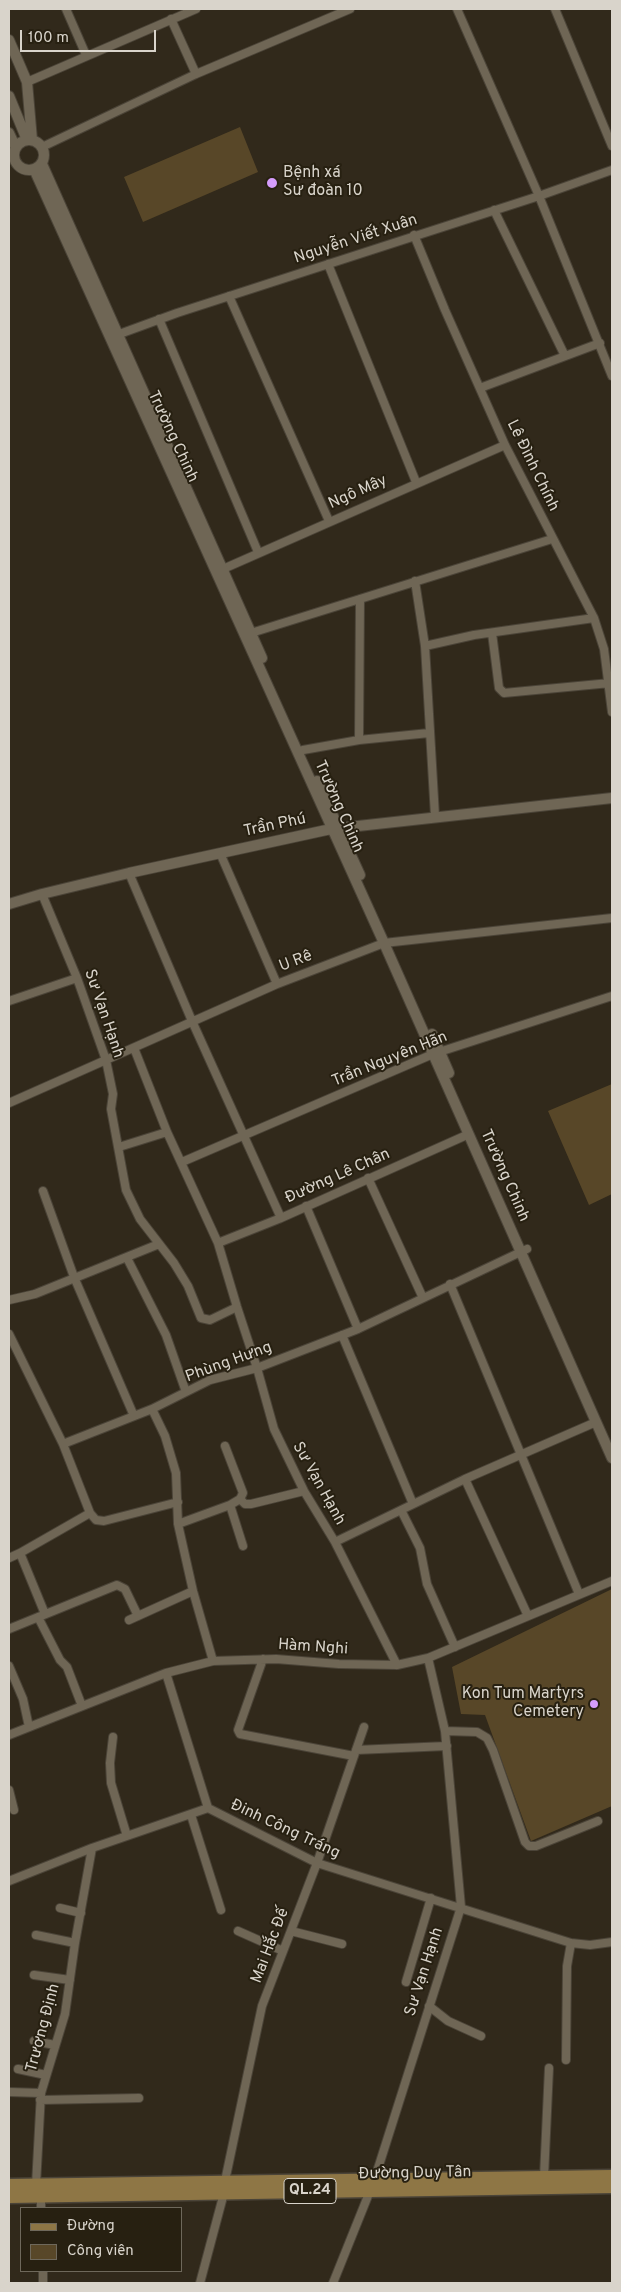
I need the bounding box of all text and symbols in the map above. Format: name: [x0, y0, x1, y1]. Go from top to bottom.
scale bar: [22, 20, 159, 52]
text: 100 m: [28, 29, 69, 48]
place label: Bệnh xá Sư đoàn 10: [283, 164, 363, 202]
marker: Bệnh xá Sư đoàn 10: [265, 176, 279, 190]
street label: Nguyễn Viết Xuân: [292, 211, 420, 269]
street label: Trường Chinh: [142, 388, 202, 486]
street label: Lê Đình Chính: [502, 417, 562, 515]
street label: Ngô Mây: [326, 472, 390, 514]
street label: Trường Chinh: [309, 758, 367, 856]
street label: Trần Phú: [242, 810, 308, 842]
street label: U Rê: [277, 947, 315, 977]
street label: Sư Vạn Hạnh: [79, 967, 127, 1061]
street label: Trần Nguyên Hãn: [329, 1028, 451, 1092]
street label: Trường Chinh: [475, 1127, 533, 1225]
street label: Đường Lê Chân: [283, 1145, 393, 1209]
street label: Phùng Hưng: [183, 1338, 275, 1388]
street label: Sư Vạn Hạnh: [287, 1439, 349, 1529]
street label: Hàm Nghi: [277, 1636, 349, 1660]
place label: Kon Tum Martyrs Cemetery: [462, 1685, 584, 1723]
marker: Kon Tum Martyrs Cemetery: [588, 1698, 600, 1710]
street label: Đinh Công Tráng: [227, 1796, 343, 1864]
street label: Mai Hắc Đế: [248, 1906, 294, 1986]
street label: Sư Vạn Hạnh: [402, 1925, 448, 2019]
street label: Trương Định: [23, 1982, 65, 2074]
street label: Đường Duy Tân: [358, 2163, 472, 2185]
road number: QL.24: [284, 2178, 336, 2204]
legend: [20, 2207, 182, 2272]
text: Đường: [67, 2217, 115, 2236]
text: Công viên: [67, 2242, 134, 2261]

